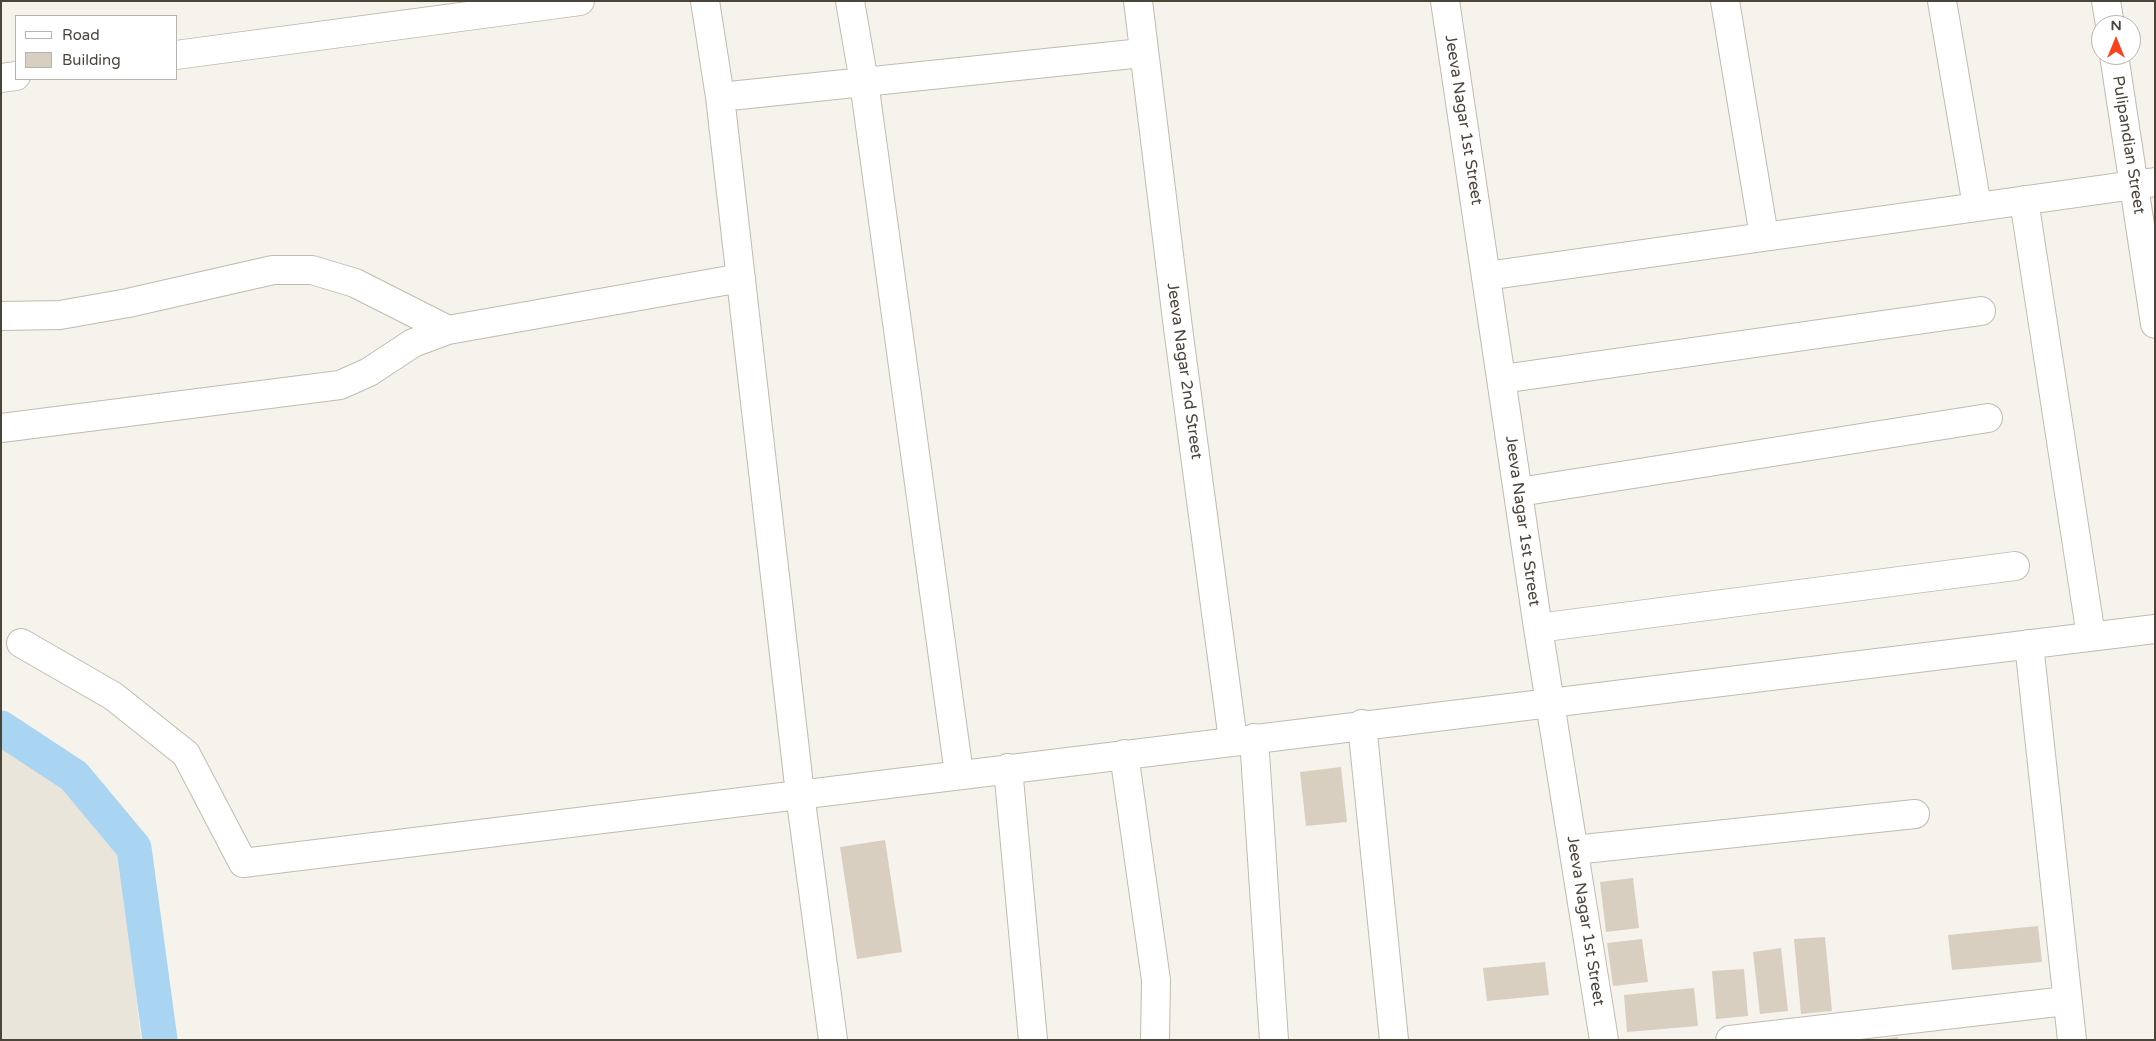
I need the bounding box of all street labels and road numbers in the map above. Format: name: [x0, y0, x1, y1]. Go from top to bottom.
street label: Jeeva Nagar 1st Street: [1440, 34, 1486, 206]
street label: Pulipandian Street: [2108, 74, 2148, 216]
street label: Jeeva Nagar 2nd Street: [1162, 282, 1206, 460]
street label: Jeeva Nagar 1st Street: [1501, 435, 1543, 607]
street label: Jeeva Nagar 1st Street: [1562, 835, 1608, 1007]

